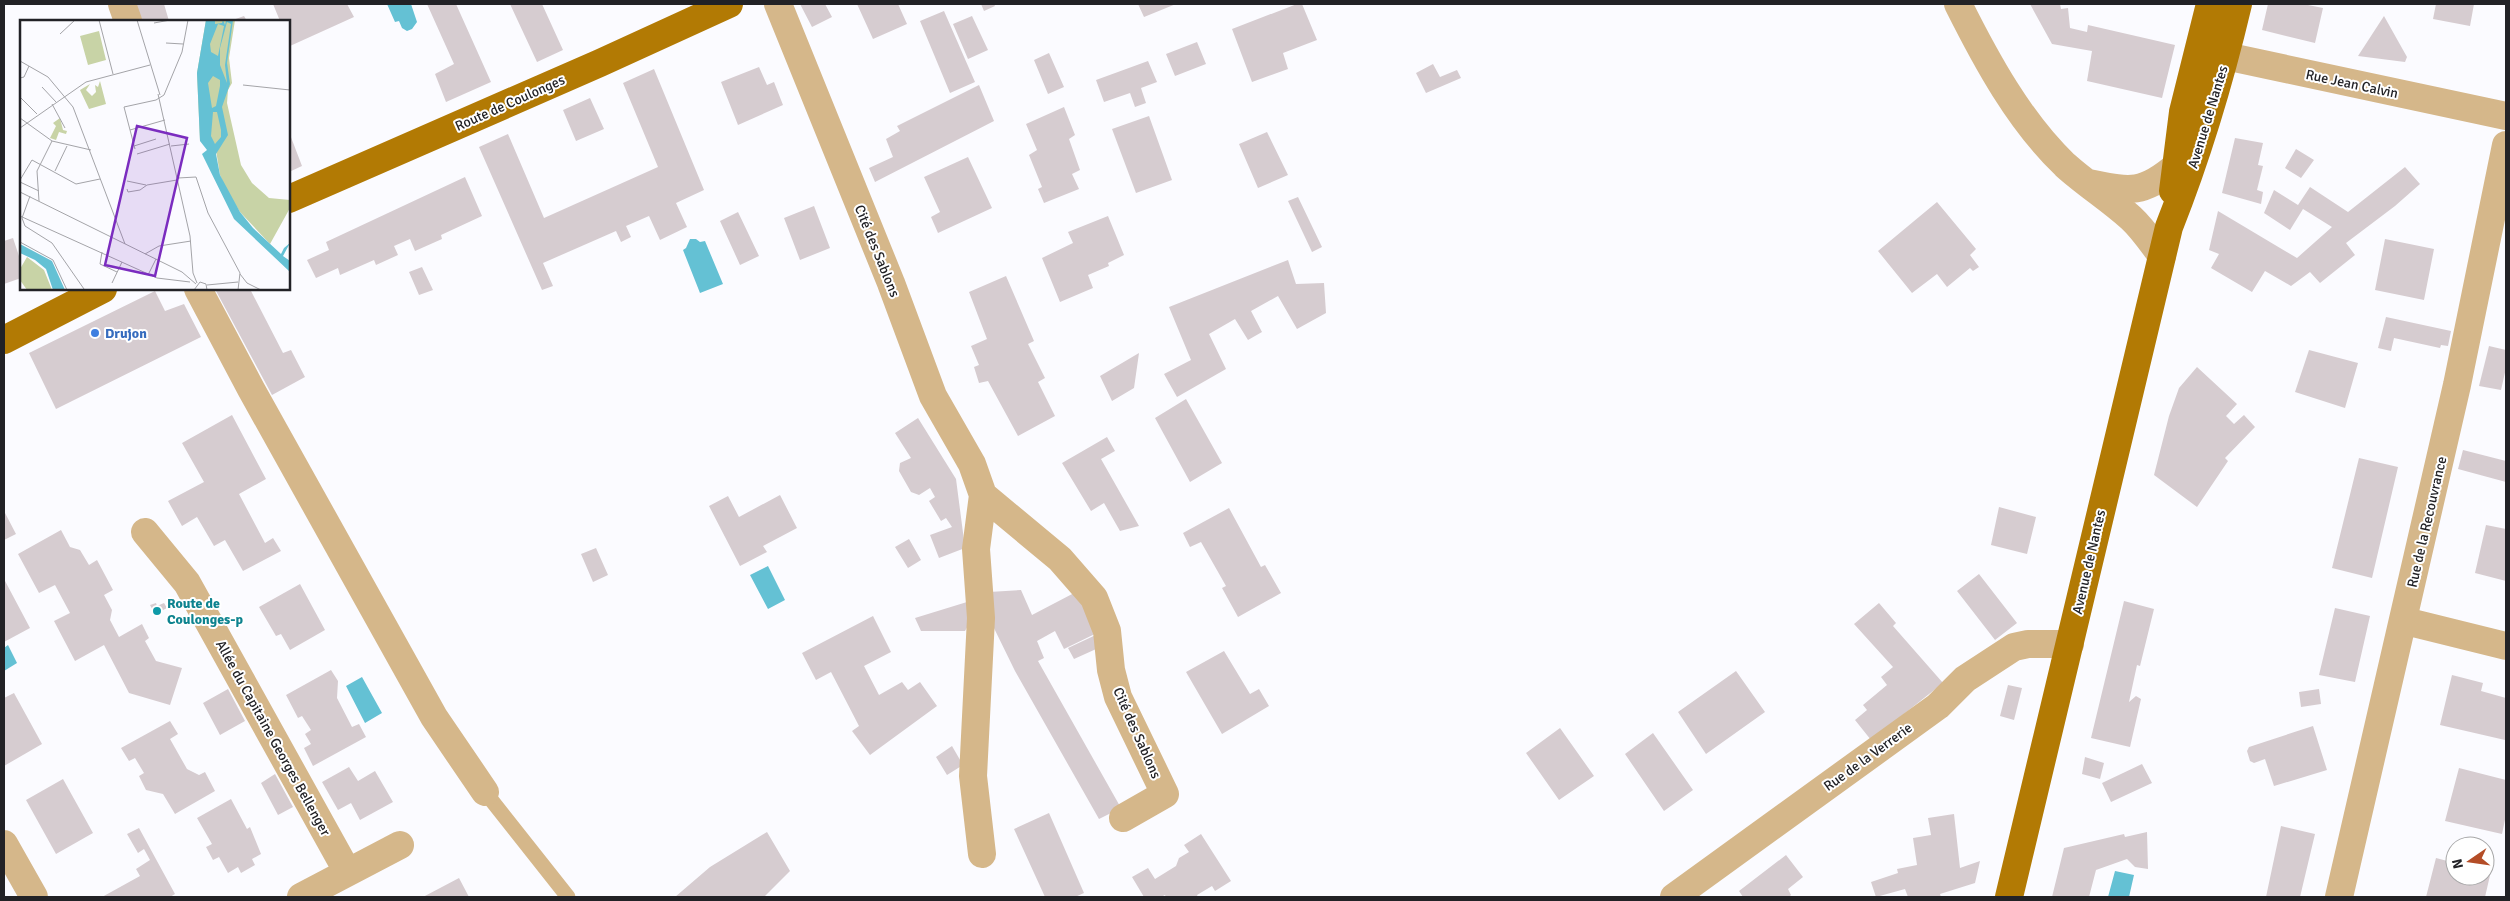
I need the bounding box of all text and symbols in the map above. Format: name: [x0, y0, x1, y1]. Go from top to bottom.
inset map: [20, 20, 290, 290]
street label: Avenue de Nantes: [2184, 64, 2232, 170]
street label: Rue Jean Calvin: [2304, 66, 2400, 102]
street label: Route de Coulonges: [453, 71, 567, 135]
street label: Cité des Sablons: [851, 202, 903, 300]
place label: Drujon: [105, 325, 147, 342]
marker: Drujon: [89, 327, 101, 339]
street label: Rue de la Recouvrance: [2404, 455, 2450, 589]
street label: Avenue de Nantes: [2069, 508, 2109, 616]
place label: Route de Coulonges-p: [167, 595, 244, 628]
marker: Route de Coulonges-p: [151, 605, 163, 617]
street label: Allée du Capitaine Georges Bellenger: [212, 637, 334, 840]
street label: Cité des Sablons: [1109, 685, 1165, 781]
street label: Rue de la Verrerie: [1820, 719, 1916, 795]
north arrow: [2445, 836, 2495, 886]
text: N: [2448, 857, 2467, 870]

